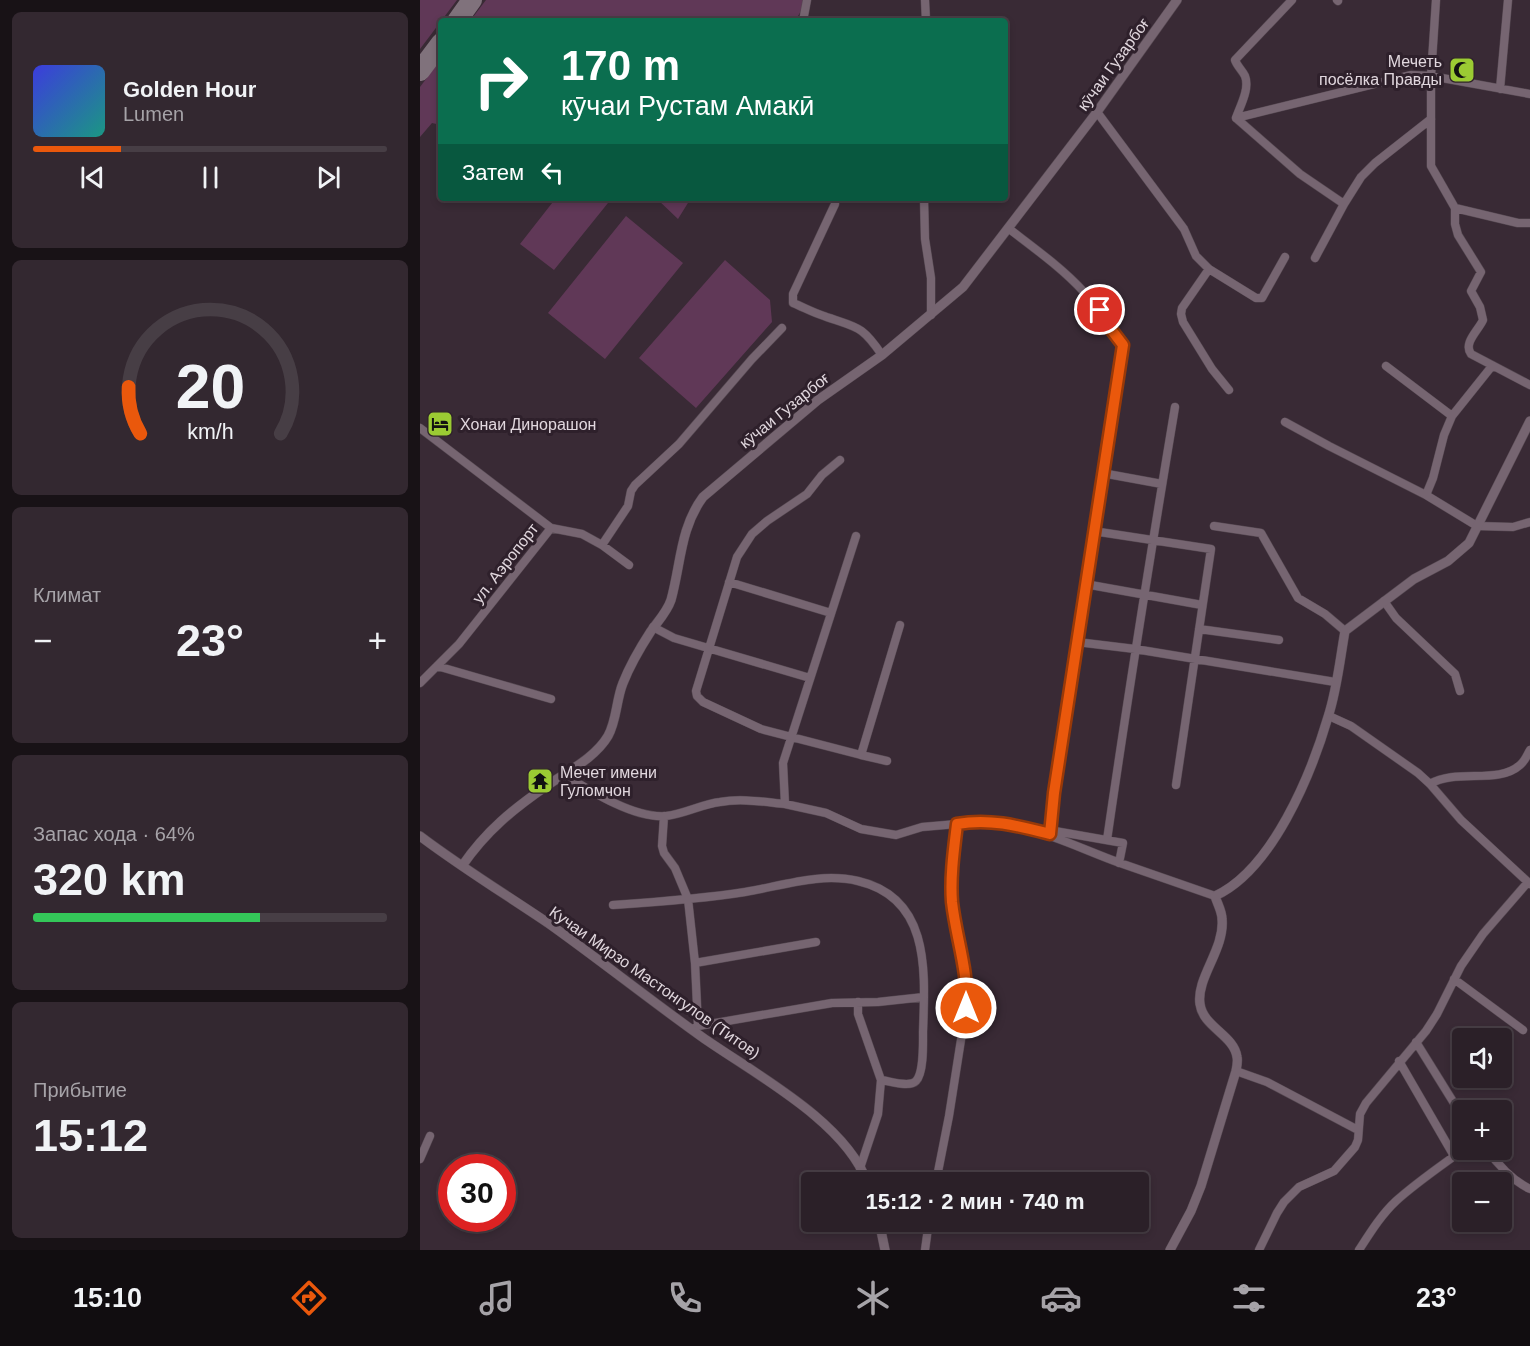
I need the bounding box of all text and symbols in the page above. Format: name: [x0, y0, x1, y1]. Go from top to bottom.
street label: кӯчаи Гузарбоғ: [1074, 15, 1153, 114]
icon: right: [462, 42, 540, 120]
text: 170 m: [561, 42, 680, 89]
place label: Мечеть посёлка Правды: [1319, 53, 1442, 88]
mosque icon: Мечеть посёлка Правды: [1447, 55, 1477, 85]
text: Golden Hour: [123, 77, 256, 102]
text: кӯчаи Рустам Амакӣ: [561, 91, 814, 121]
text: Lumen: [123, 103, 184, 125]
icon: left: [536, 156, 569, 189]
text: Затем: [462, 160, 524, 185]
icon: previous: [76, 161, 109, 194]
icon: pause: [194, 161, 227, 194]
icon: next: [312, 161, 345, 194]
pin: [1074, 284, 1125, 335]
icon: arrive: [1083, 293, 1116, 326]
text: 20: [175, 353, 245, 422]
street label: кӯчаи Гузарбоғ: [736, 369, 833, 452]
hotel icon: Хонаи Динорашон: [425, 409, 455, 439]
place label: Хонаи Динорашон: [460, 416, 596, 433]
text: km/h: [187, 421, 233, 445]
street label: ул. Аэропорт: [469, 520, 542, 606]
text: Климат: [33, 584, 101, 606]
text: 23°: [176, 615, 244, 666]
text: −: [33, 622, 52, 659]
text: +: [368, 622, 387, 659]
place label: Мечет имени Гуломчон: [560, 764, 657, 799]
temple icon: Мечет имени Гуломчон: [525, 766, 555, 796]
text: Запас хода · 64%: [33, 823, 195, 845]
text: 320 km: [33, 854, 186, 905]
street label: Кучаи Мирзо Мастонгулов (Титов): [546, 903, 763, 1062]
position arrow: [934, 976, 998, 1040]
map controls: [1452, 1028, 1512, 1232]
button: sound: [1452, 1028, 1512, 1088]
text: Прибытие: [33, 1079, 127, 1101]
button: +: [1452, 1100, 1512, 1160]
text: 15:12: [33, 1110, 148, 1161]
speed limit sign: 30: [438, 1154, 516, 1232]
button: −: [1452, 1172, 1512, 1232]
text: 15:12 · 2 мин · 740 m: [865, 1189, 1085, 1214]
icon: directions: [288, 1277, 330, 1319]
icon: music: [476, 1277, 518, 1319]
icon: phone: [664, 1277, 706, 1319]
icon: climate: [852, 1277, 894, 1319]
icon: car: [1040, 1277, 1082, 1319]
icon: filters: [1228, 1277, 1270, 1319]
text: 15:10: [73, 1283, 142, 1313]
text: 23°: [1416, 1283, 1457, 1313]

